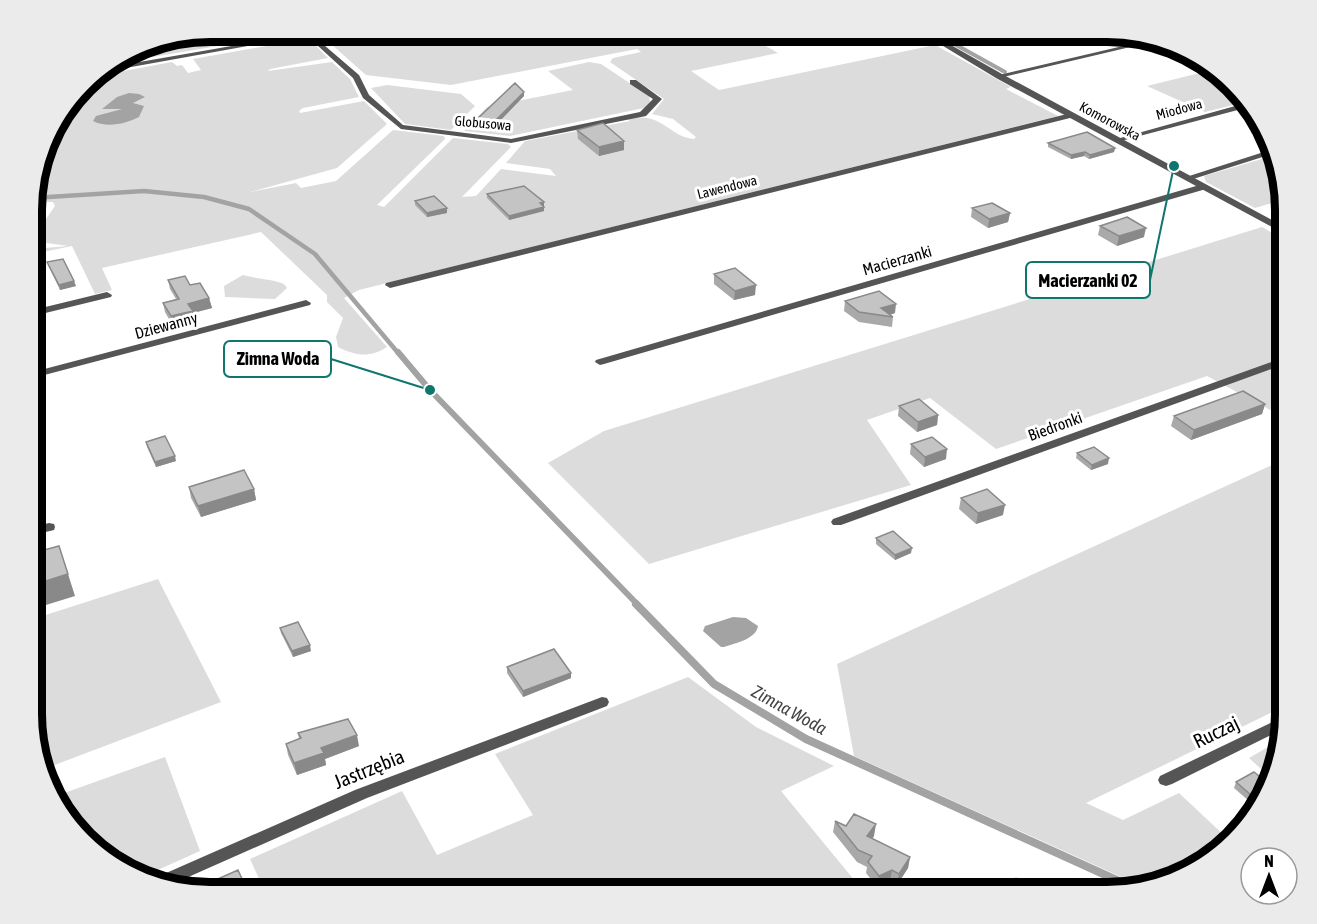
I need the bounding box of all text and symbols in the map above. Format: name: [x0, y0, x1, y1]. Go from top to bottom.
street label: Miodowa: [1154, 95, 1204, 123]
street label: Komorowska: [1077, 98, 1143, 144]
street label: Globusowa: [454, 113, 512, 133]
street label: Lawendowa: [695, 172, 759, 202]
street label: Macierzanki: [860, 242, 934, 278]
callout: Macierzanki 02: [1026, 262, 1150, 298]
text: Macierzanki 02: [1038, 270, 1138, 291]
street label: Dziewanny: [133, 308, 200, 343]
callout: Zimna Woda: [224, 341, 331, 377]
text: Zimna Woda: [237, 348, 319, 369]
street label: Biedronki: [1025, 408, 1085, 444]
water label: Zimna Woda: [748, 680, 831, 739]
street label: Ruczaj: [1189, 711, 1242, 752]
street label: Jastrzębia: [330, 744, 407, 793]
north arrow: [1239, 846, 1299, 906]
text: N: [1264, 852, 1274, 870]

